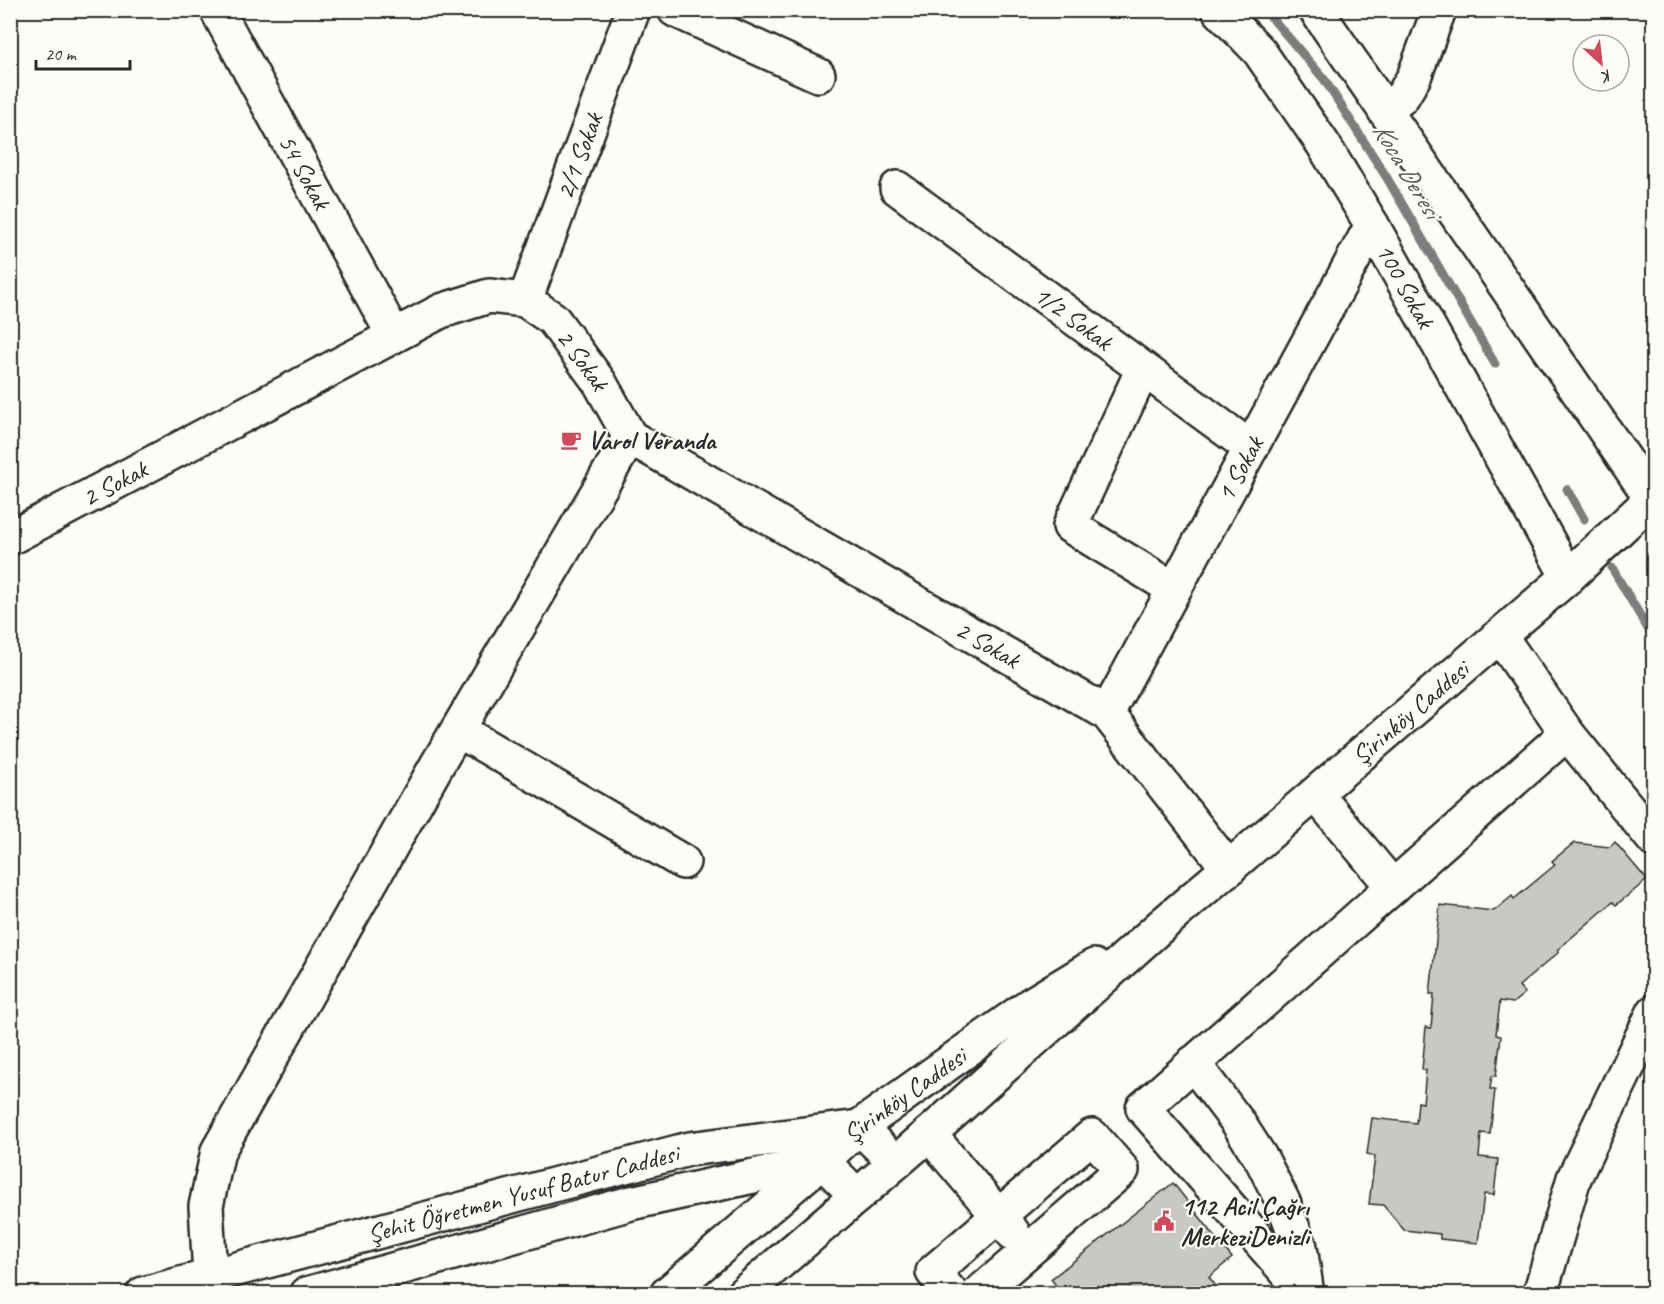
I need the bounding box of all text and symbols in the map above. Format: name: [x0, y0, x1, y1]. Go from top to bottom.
scale bar: [36, 33, 130, 71]
north arrow: [1571, 33, 1631, 93]
text: 20 m: [45, 43, 78, 65]
text: K: [1596, 65, 1616, 88]
street label: 2/1 Sokak: [548, 107, 610, 203]
water label: Koca Deresi: [1365, 116, 1452, 229]
street label: 54 Sokak: [271, 128, 339, 216]
street label: 100 Sokak: [1369, 237, 1443, 335]
street label: 1/2 Sokak: [1028, 278, 1120, 358]
street label: 2 Sokak: [549, 322, 618, 397]
place label: Varol Veranda: [588, 424, 718, 457]
cafe icon: Varol Veranda: [559, 428, 583, 452]
street label: 1 Sokak: [1209, 429, 1271, 507]
street label: 2 Sokak: [76, 452, 154, 514]
street label: 2 Sokak: [950, 612, 1027, 676]
street label: Şirinköy Caddesi: [1345, 651, 1478, 772]
street label: Şirinköy Caddesi: [836, 1038, 975, 1150]
street label: Şehit Öğretmen Yusuf Batur Caddesi: [364, 1135, 685, 1250]
place label: 112 Acil Çağrı MerkeziDenizli: [1181, 1190, 1313, 1253]
public building icon: 112 Acil Çağrı MerkeziDenizli: [1152, 1209, 1176, 1233]

